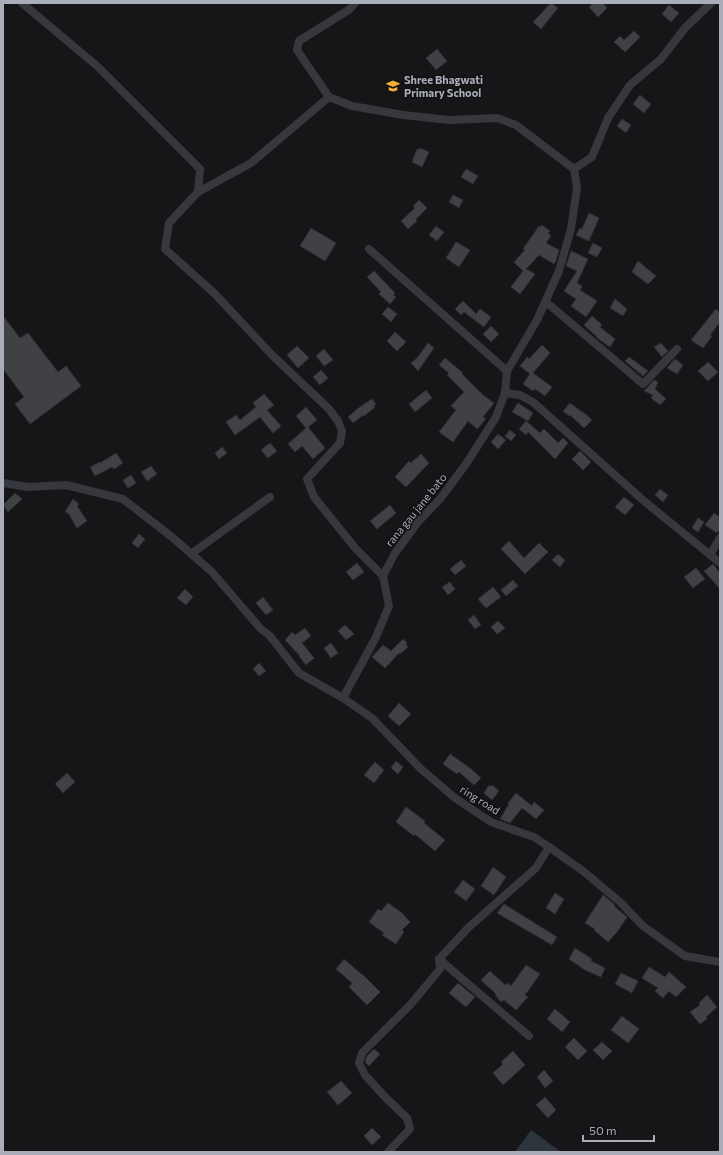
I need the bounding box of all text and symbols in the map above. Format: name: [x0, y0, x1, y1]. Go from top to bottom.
place label: Shree Bhagwati Primary School: [404, 73, 483, 99]
school or university icon: Shree Bhagwati Primary School: [385, 78, 401, 94]
street label: rana gau jane bato: [382, 470, 449, 549]
street label: ring road: [458, 782, 503, 817]
scale bar: [583, 1117, 654, 1143]
text: 50 m: [589, 1123, 617, 1137]

